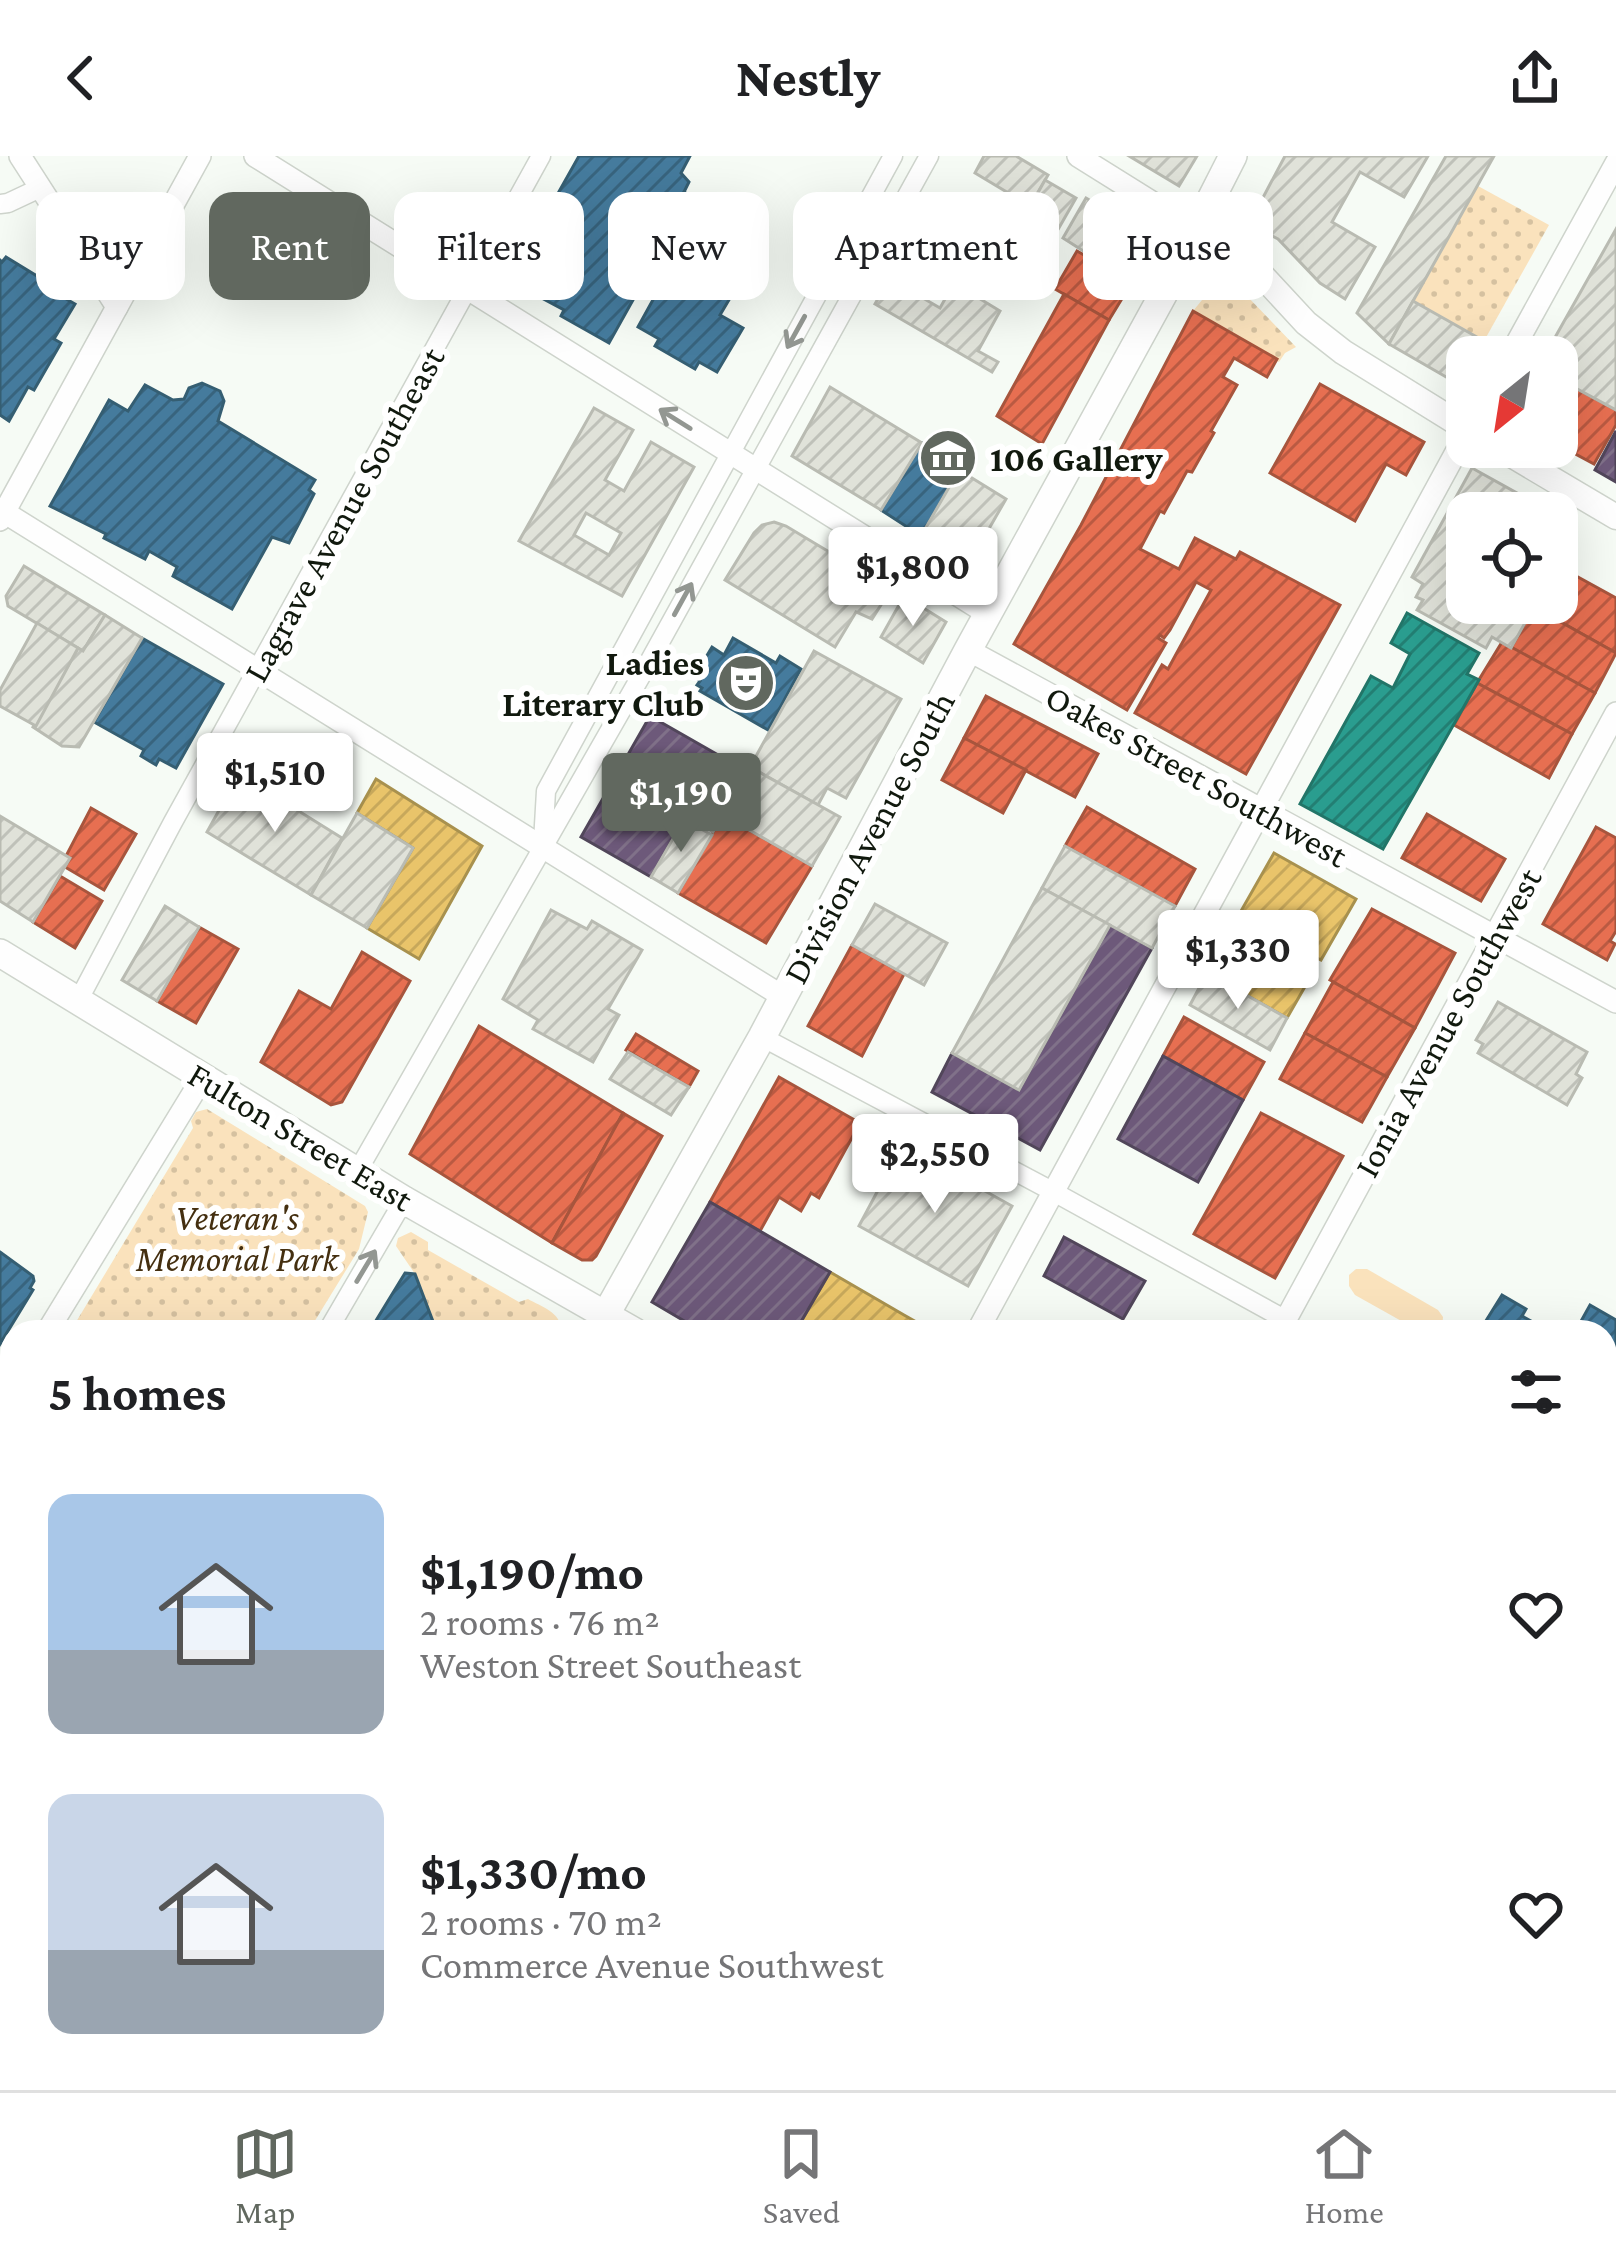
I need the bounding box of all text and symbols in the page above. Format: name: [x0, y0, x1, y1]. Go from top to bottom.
icon: back: [48, 45, 114, 111]
icon: share: [1502, 45, 1568, 111]
text: Nestly: [736, 48, 880, 108]
chip: Buy: [36, 192, 185, 300]
chip: Rent: [209, 192, 370, 300]
chip: Filters: [394, 192, 584, 300]
chip: New: [608, 192, 769, 300]
chip: Apartment: [793, 192, 1059, 300]
chip: House: [1083, 192, 1273, 300]
one-way arrow: [784, 314, 807, 349]
north arrow: [1446, 336, 1578, 468]
map controls: [1446, 336, 1578, 624]
street label: Lagrave Avenue Southeast: [235, 339, 453, 689]
one-way arrow: [659, 406, 693, 431]
museum icon: 106 Gallery: [917, 427, 979, 489]
place label: 106 Gallery: [990, 439, 1163, 479]
button: locate: [1446, 492, 1578, 624]
pin: $1,800: [815, 527, 1011, 629]
text: $1,800: [855, 544, 971, 587]
one-way arrow: [672, 583, 696, 618]
place label: Ladies Literary Club: [502, 643, 704, 724]
theatre icon: Ladies Literary Club: [715, 652, 777, 714]
street label: Oakes Street Southwest: [1039, 676, 1355, 876]
street label: Division Avenue South: [775, 685, 963, 990]
pin: $1,510: [177, 733, 373, 835]
text: $1,510: [224, 750, 326, 793]
pin: $1,190: [583, 753, 779, 855]
text: $1,190: [629, 770, 733, 813]
street label: Ionia Avenue Southwest: [1346, 860, 1550, 1184]
pin: $1,330: [1140, 910, 1336, 1012]
text: $1,330: [1185, 927, 1291, 970]
street label: Fulton Street East: [181, 1054, 421, 1220]
pin: $2,550: [837, 1114, 1033, 1216]
text: $2,550: [879, 1131, 991, 1174]
park label: Veteran's Memorial Park: [135, 1198, 339, 1279]
one-way arrow: [354, 1250, 378, 1284]
icon: filters: [1503, 1359, 1569, 1425]
text: 5 homes: [48, 1364, 226, 1421]
icon: home: [144, 1542, 288, 1686]
text: $1,190/mo: [420, 1543, 644, 1600]
icon: heart: [1503, 1581, 1569, 1647]
text: 2 rooms · 76 m²: [420, 1600, 660, 1643]
text: Weston Street Southeast: [420, 1643, 801, 1686]
icon: home: [144, 1842, 288, 1986]
text: $1,330/mo: [420, 1843, 647, 1900]
icon: heart: [1503, 1881, 1569, 1947]
text: 2 rooms · 70 m²: [420, 1900, 662, 1943]
text: Commerce Avenue Southwest: [420, 1943, 883, 1986]
tab: Map: [232, 2121, 298, 2230]
tab: Saved: [763, 2121, 840, 2230]
tab: Home: [1305, 2121, 1384, 2230]

